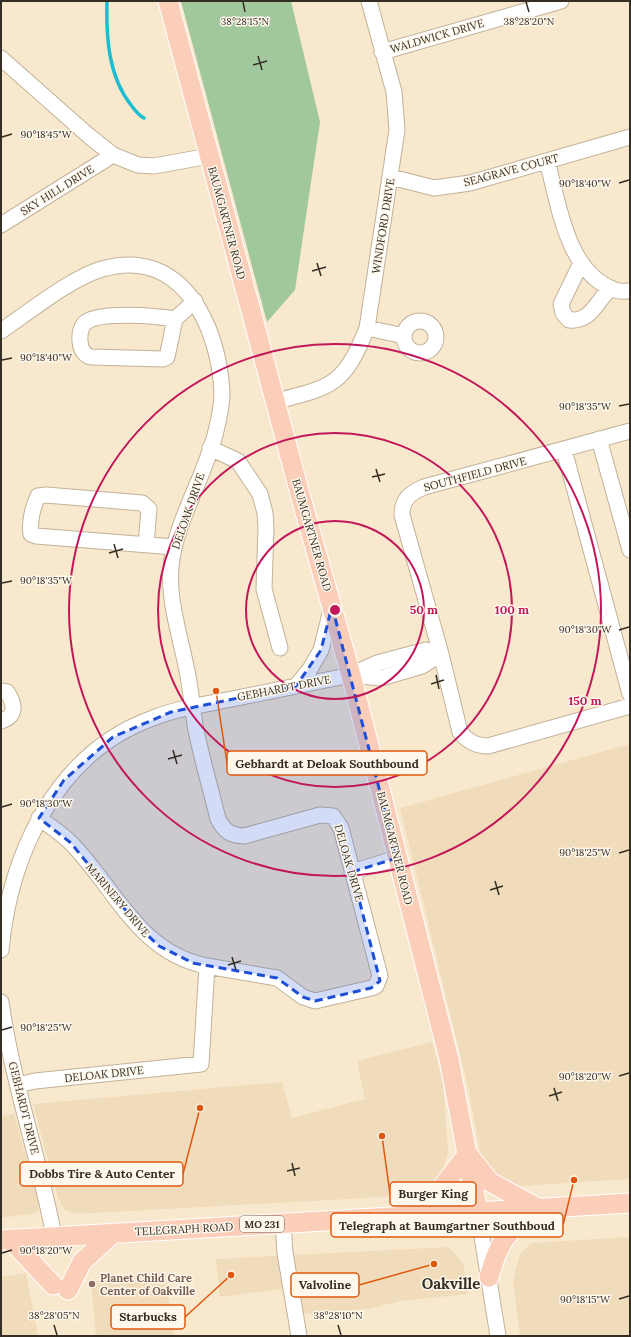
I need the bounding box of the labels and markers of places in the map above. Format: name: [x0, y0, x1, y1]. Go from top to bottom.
centre of rings: [328, 603, 342, 617]
callout: Gebhardt at Deloak Southbound: [227, 751, 427, 775]
callout: Dobbs Tire & Auto Center: [20, 1162, 183, 1186]
callout: Burger King: [390, 1182, 476, 1206]
callout: Telegraph at Baumgartner Southboud: [331, 1213, 563, 1237]
place label: Planet Child Care Center of Oakville: [100, 1271, 195, 1298]
callout: Valvoline: [291, 1273, 359, 1297]
marker: Planet Child Care Center of Oakville: [87, 1279, 97, 1289]
callout: Starbucks: [111, 1305, 185, 1329]

